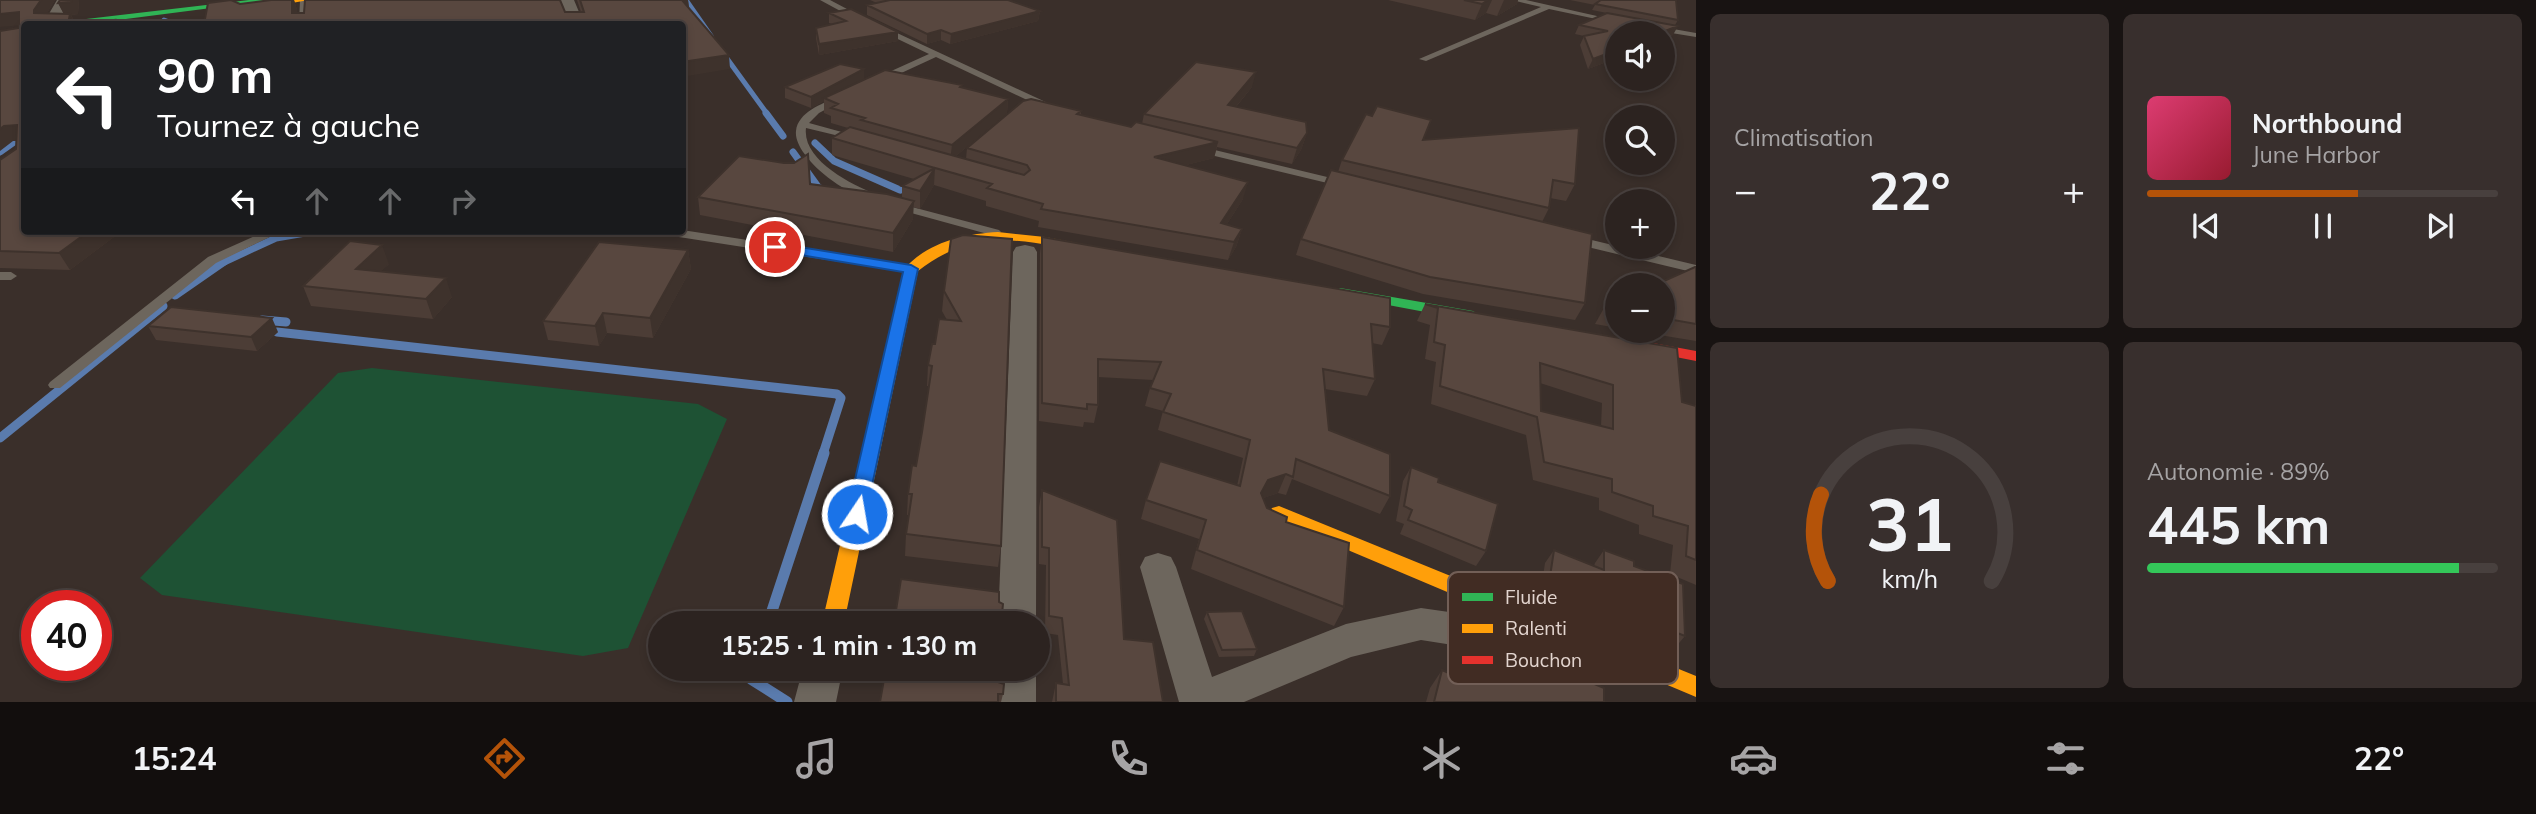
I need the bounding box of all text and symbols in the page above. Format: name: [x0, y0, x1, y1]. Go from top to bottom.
map controls: [1605, 21, 1675, 343]
button: sound: [1605, 21, 1675, 91]
text: 90 m: [157, 44, 273, 105]
icon: left: [42, 49, 133, 140]
text: Tournez à gauche: [157, 105, 420, 145]
button: search: [1605, 105, 1675, 175]
text: Northbound: [2252, 107, 2402, 140]
text: Climatisation: [1734, 123, 1874, 152]
text: June Harbor: [2252, 140, 2380, 169]
text: 22°: [1868, 158, 1951, 223]
text: −: [1734, 166, 1757, 214]
text: +: [2062, 166, 2085, 214]
icon: left: [225, 182, 263, 220]
icon: ahead: [298, 182, 336, 220]
icon: ahead: [371, 182, 409, 220]
icon: right: [444, 182, 482, 220]
button: +: [1605, 189, 1675, 259]
icon: previous: [2187, 207, 2225, 245]
icon: pause: [2304, 207, 2342, 245]
icon: next: [2421, 207, 2459, 245]
pin: [745, 217, 805, 277]
icon: arrive: [756, 228, 794, 266]
button: −: [1605, 273, 1675, 343]
text: Autonomie · 89%: [2147, 457, 2330, 486]
position arrow: [820, 477, 894, 551]
text: 31: [1866, 478, 1953, 569]
text: 445 km: [2147, 492, 2330, 557]
text: km/h: [1881, 563, 1938, 594]
legend: [1448, 572, 1678, 684]
text: Fluide: [1505, 585, 1557, 609]
speed limit sign: 40: [21, 590, 112, 681]
text: Ralenti: [1505, 616, 1567, 640]
text: 15:25 · 1 min · 130 m: [721, 629, 977, 662]
text: Bouchon: [1505, 648, 1582, 672]
icon: directions: [480, 734, 529, 783]
icon: music: [792, 734, 841, 783]
icon: phone: [1104, 734, 1153, 783]
icon: climate: [1417, 734, 1466, 783]
icon: car: [1729, 734, 1778, 783]
icon: filters: [2041, 734, 2090, 783]
text: 15:24: [132, 738, 216, 778]
text: 22°: [2354, 738, 2404, 778]

